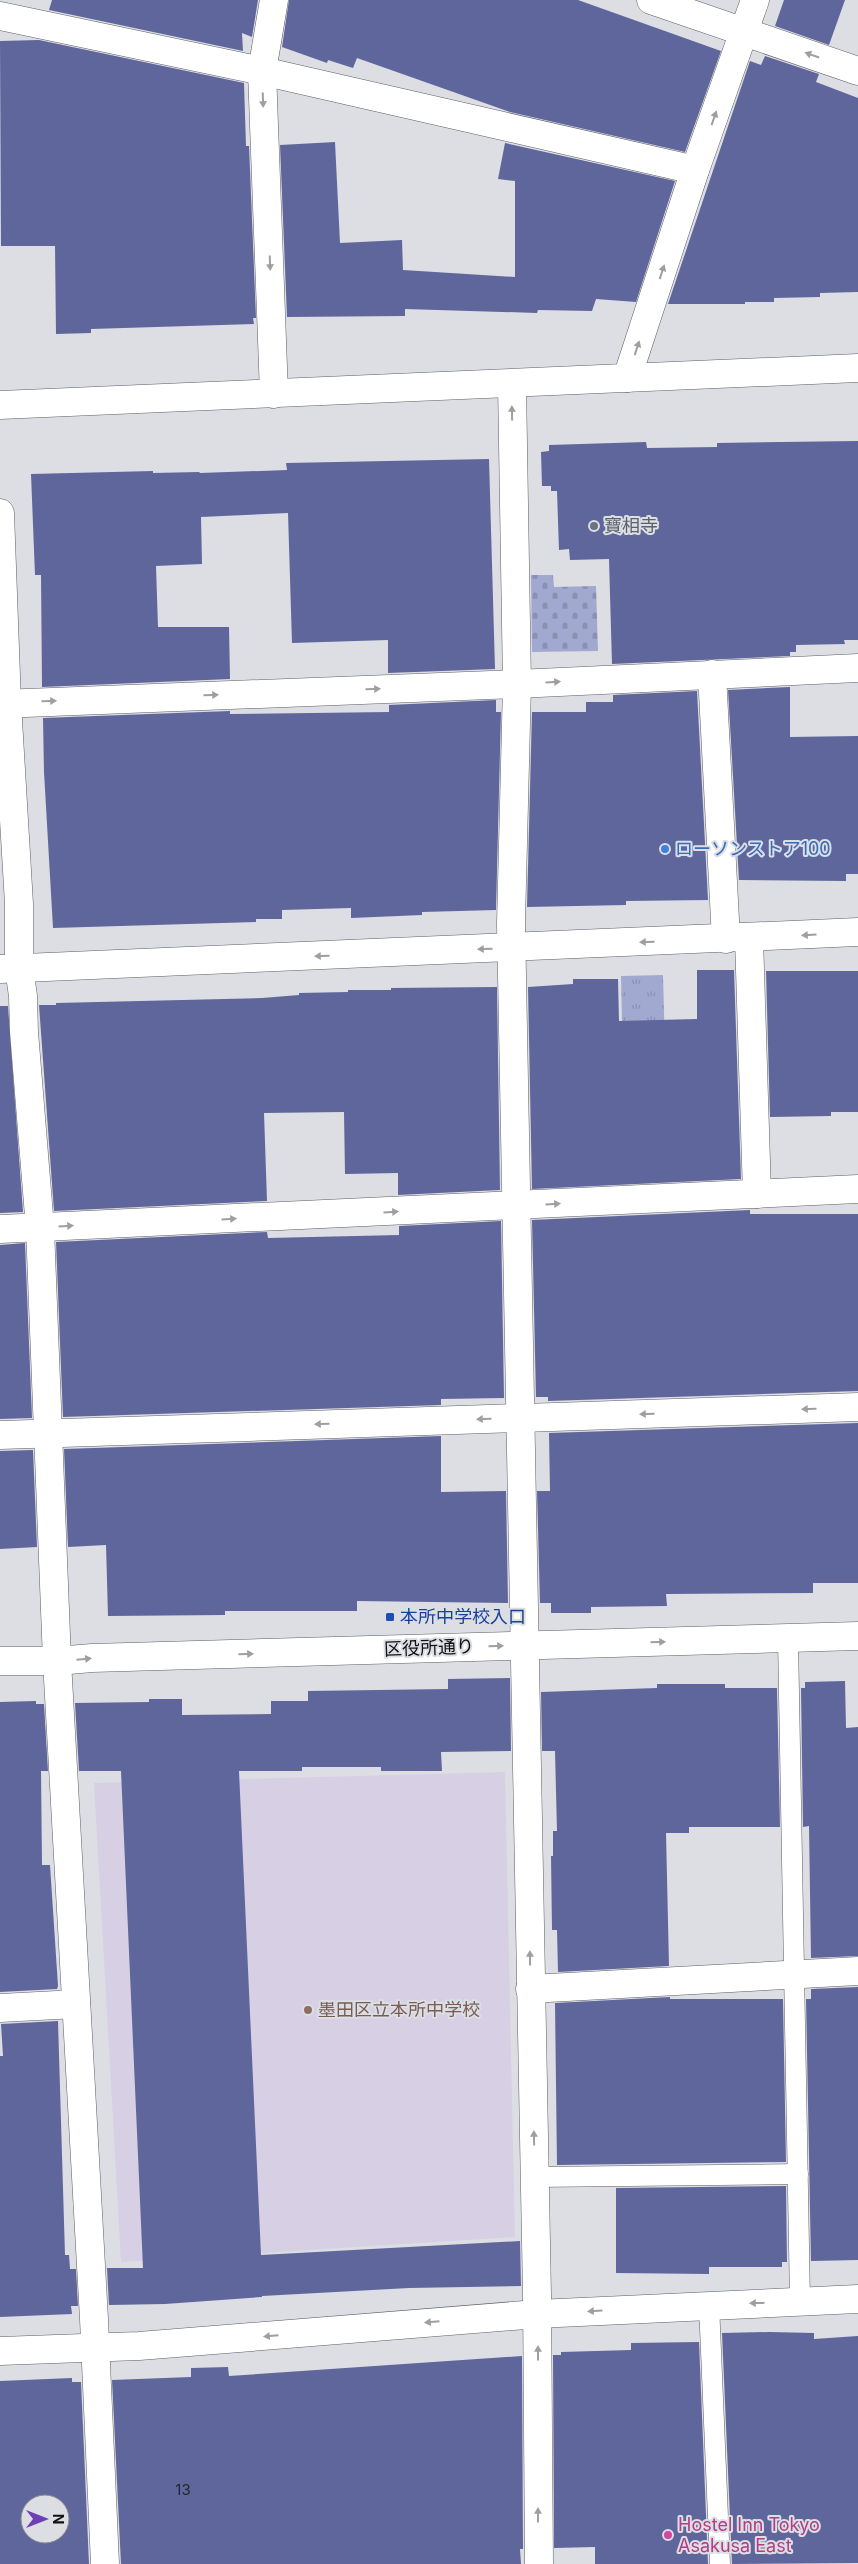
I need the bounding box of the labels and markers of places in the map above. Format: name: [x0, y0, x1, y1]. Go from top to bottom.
place label: 寶相寺: [604, 515, 658, 536]
marker: 寶相寺: [588, 520, 600, 532]
place label: ローソンストア100: [675, 838, 831, 859]
marker: ローソンストア100: [659, 843, 671, 855]
place label: 本所中学校入口: [400, 1606, 526, 1627]
marker: 本所中学校入口: [384, 1611, 396, 1623]
place label: 墨田区立本所中学校: [318, 1999, 480, 2020]
marker: 墨田区立本所中学校: [302, 2004, 314, 2016]
place label: Hostel Inn Tokyo Asakusa East: [678, 2514, 820, 2556]
marker: Hostel Inn Tokyo Asakusa East: [662, 2529, 674, 2541]

